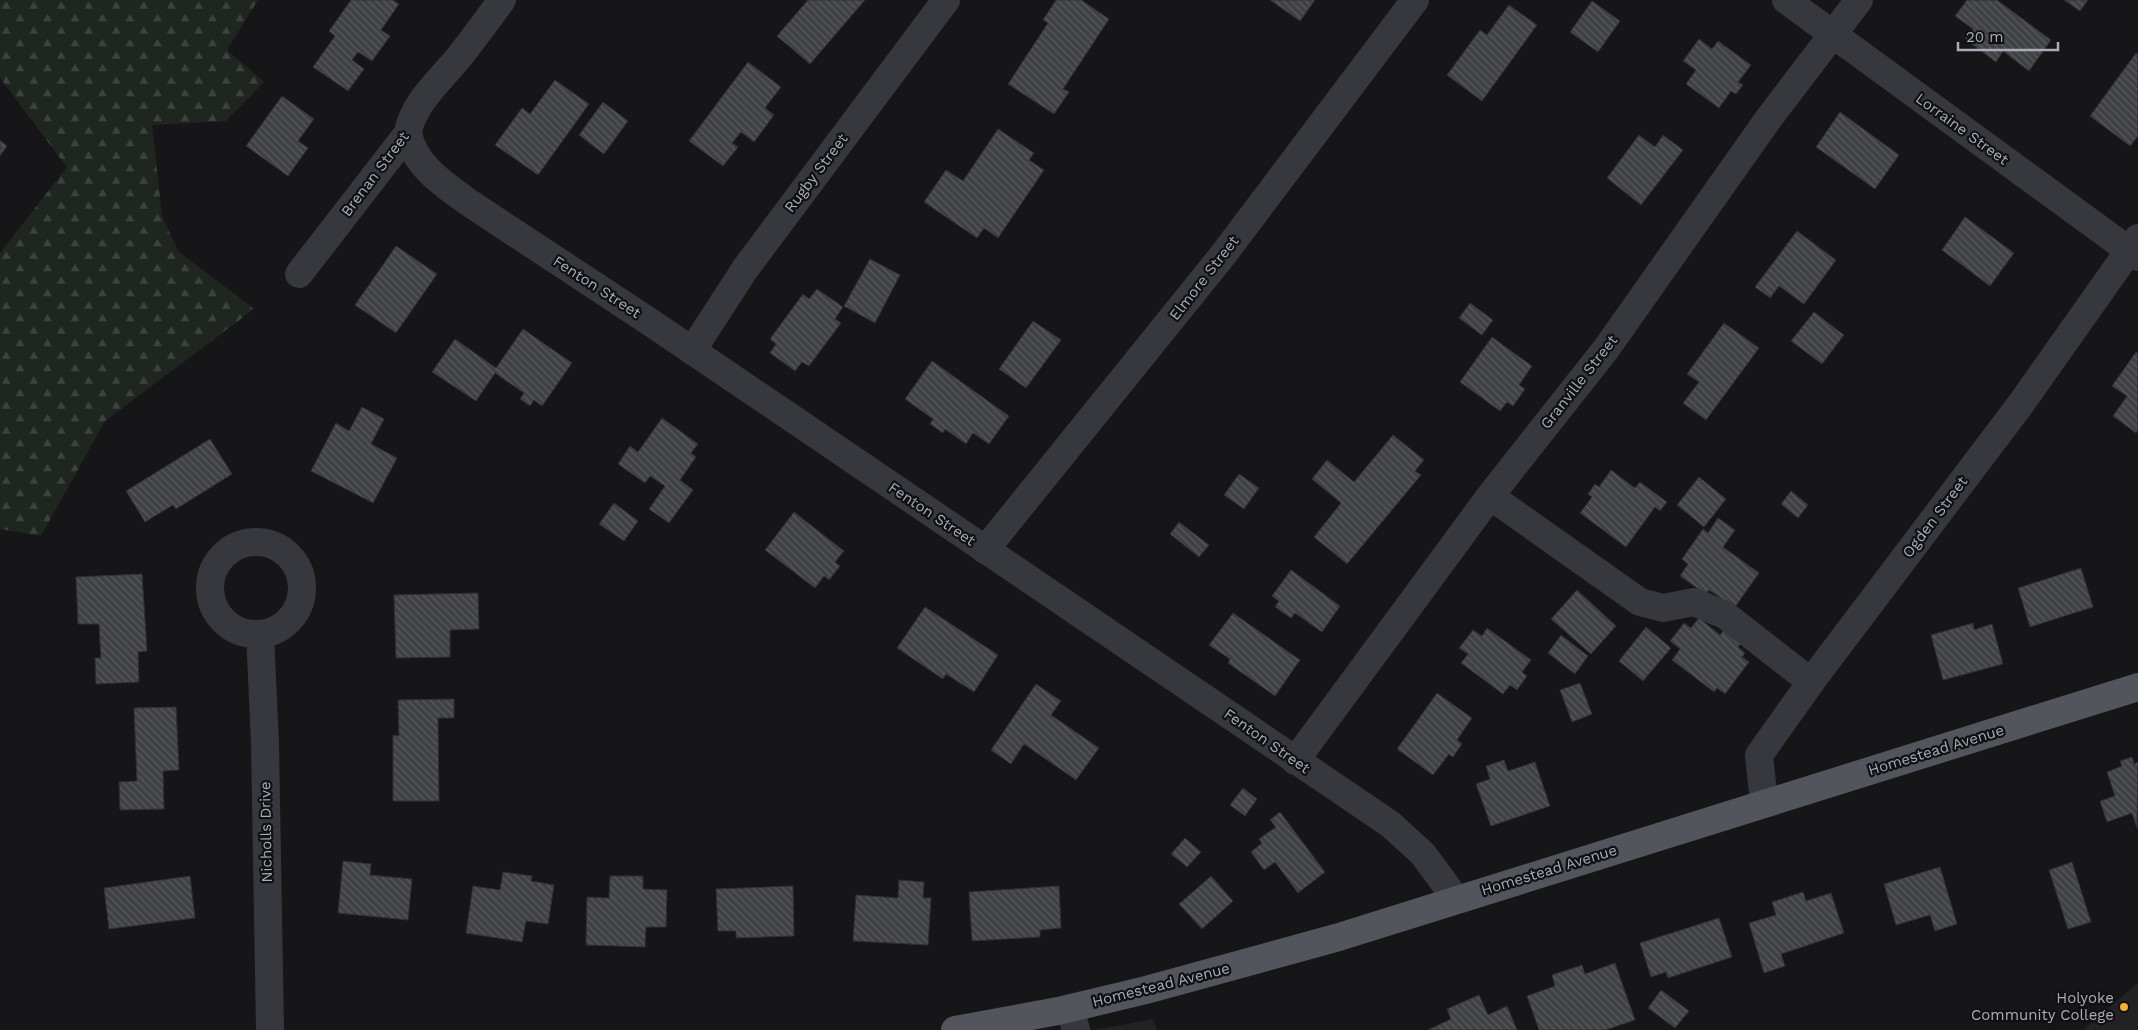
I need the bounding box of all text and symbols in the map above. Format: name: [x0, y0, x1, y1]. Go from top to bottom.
scale bar: [1958, 20, 2058, 52]
text: 20 m: [1966, 28, 2004, 46]
street label: Lorraine Street: [1912, 89, 2013, 169]
street label: Brenan Street: [337, 127, 413, 220]
street label: Rugby Street: [781, 130, 852, 216]
street label: Elmore Street: [1165, 232, 1243, 324]
street label: Fenton Street: [550, 252, 645, 322]
street label: Granville Street: [1537, 331, 1622, 433]
street label: Ogden Street: [1899, 472, 1972, 561]
street label: Fenton Street: [885, 478, 979, 550]
street label: Fenton Street: [1220, 705, 1314, 778]
street label: Homestead Avenue: [1866, 721, 2006, 779]
street label: Nicholls Drive: [256, 781, 276, 883]
street label: Homestead Avenue: [1479, 841, 1619, 899]
street label: Homestead Avenue: [1090, 959, 1232, 1011]
place label: Holyoke Community College: [1971, 989, 2114, 1024]
marker: Holyoke Community College: [2118, 1001, 2130, 1013]

